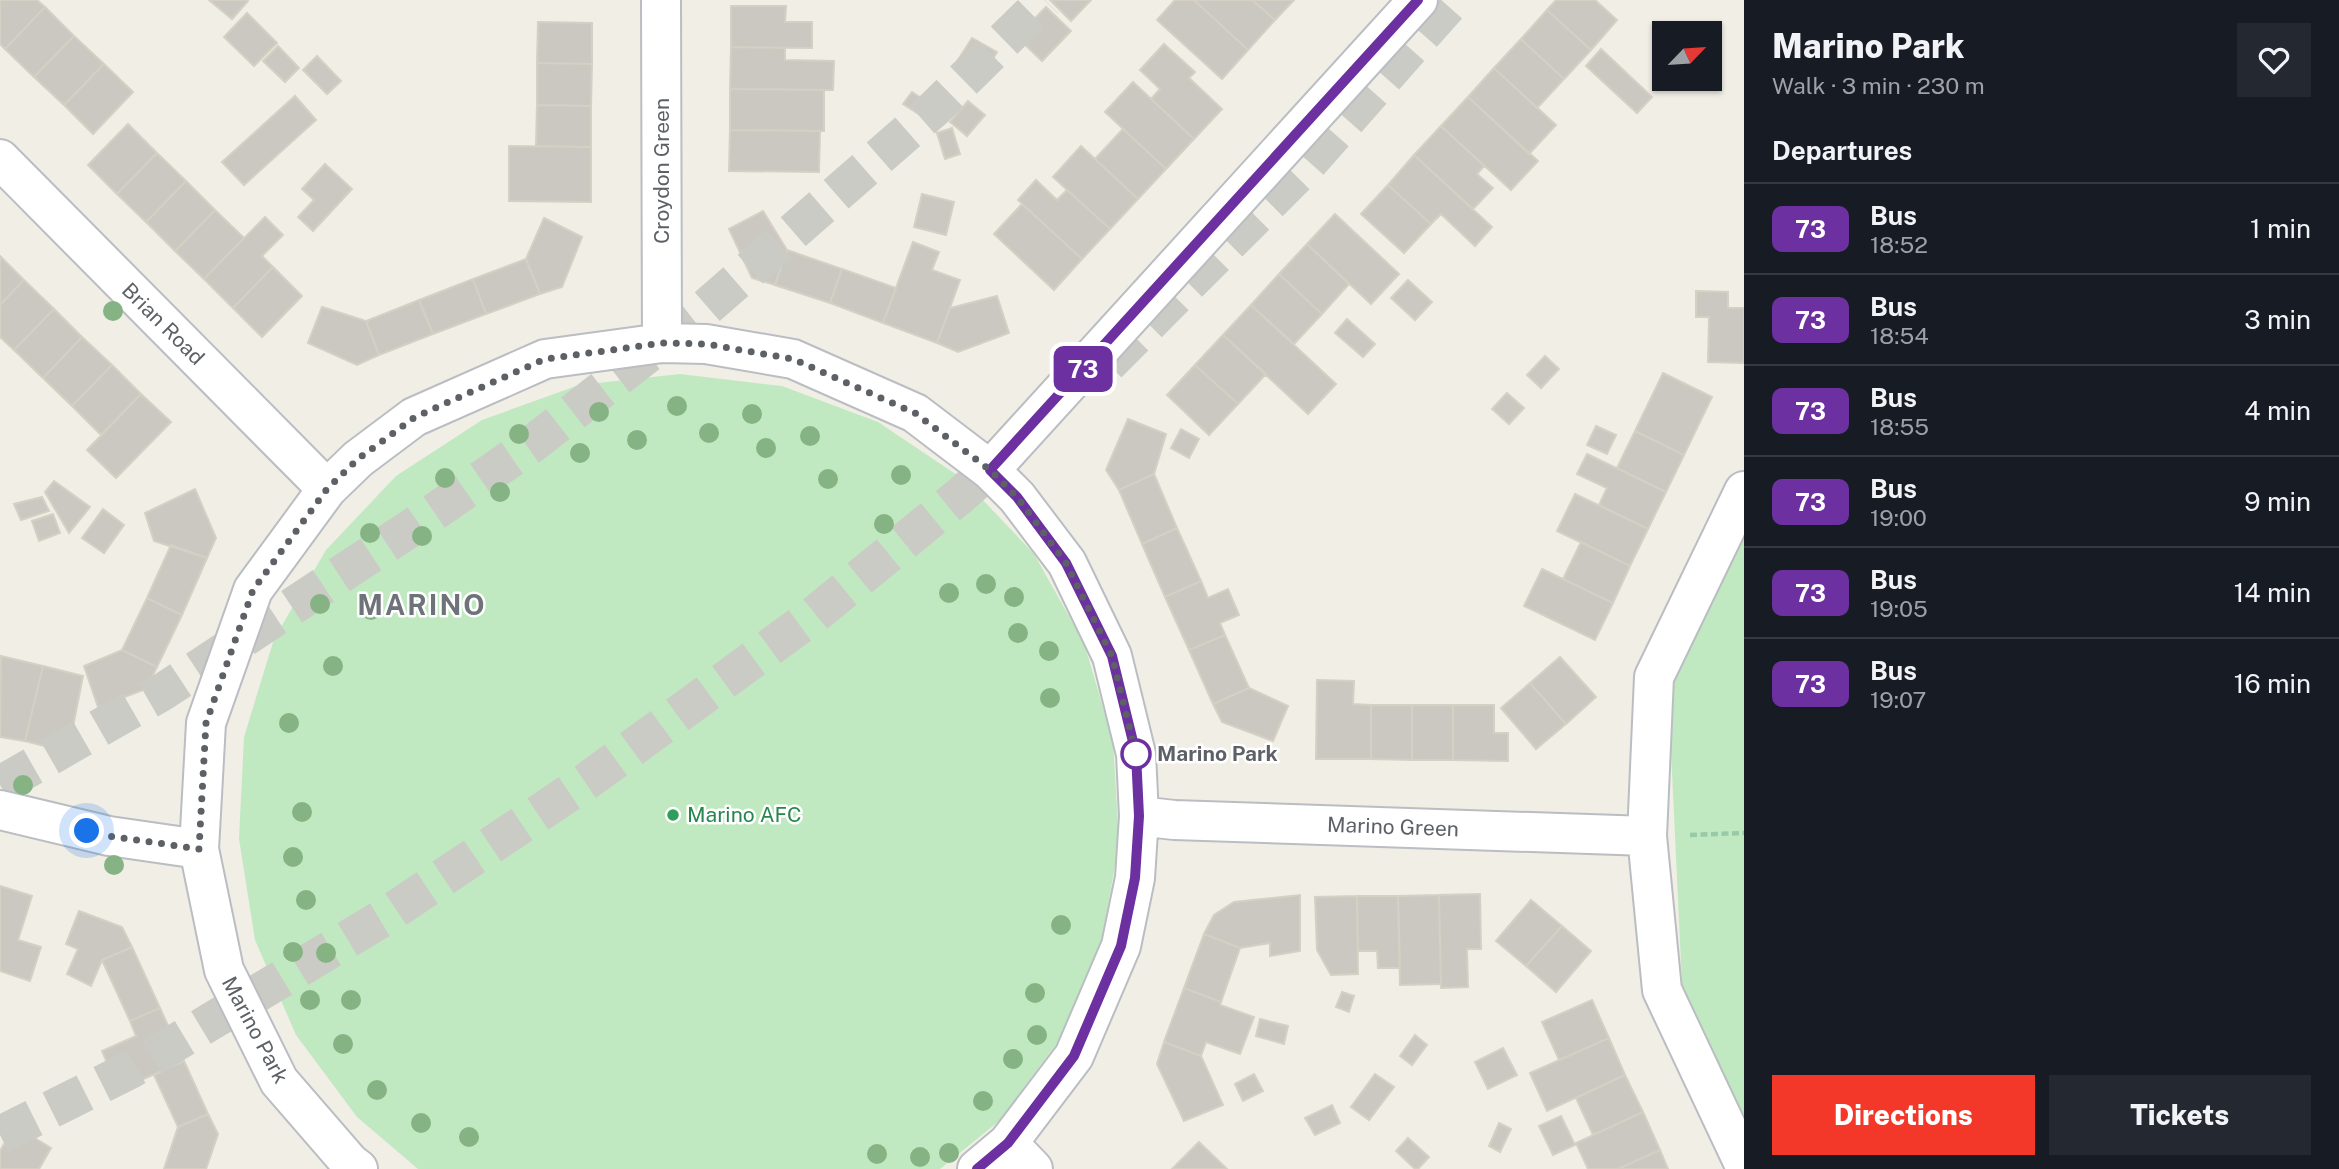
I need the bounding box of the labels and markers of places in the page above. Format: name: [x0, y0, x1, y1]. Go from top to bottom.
marker: Marino Park: [1121, 739, 1151, 769]
place label: Marino Park: [1157, 741, 1278, 766]
place label: Marino AFC: [687, 802, 802, 827]
marker: Marino AFC: [665, 807, 681, 823]

